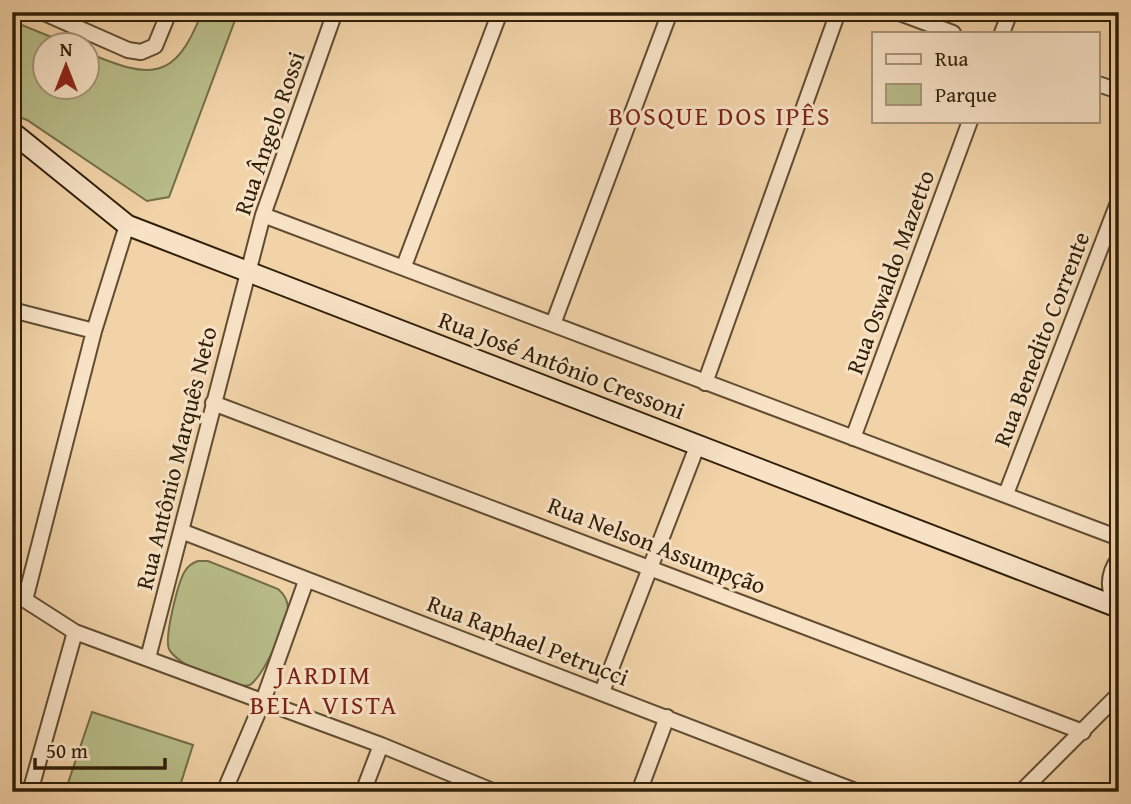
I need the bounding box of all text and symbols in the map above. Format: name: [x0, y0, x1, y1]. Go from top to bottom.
north arrow: [32, 32, 102, 102]
legend: [872, 32, 1100, 122]
text: N: [60, 35, 73, 63]
text: Rua: [935, 43, 968, 74]
street label: Rua Ângelo Rossi: [225, 46, 313, 219]
text: Parque: [935, 79, 997, 110]
district label: BOSQUE DOS IPÊS: [609, 96, 831, 135]
street label: Rua Oswaldo Mazetto: [837, 165, 943, 379]
street label: Rua Benedito Corrente: [984, 226, 1098, 452]
street label: Rua José Antônio Cressoni: [434, 302, 690, 428]
street label: Rua Antônio Marquês Neto: [126, 323, 226, 593]
street label: Rua Nelson Assumpção: [543, 487, 771, 603]
street label: Rua Raphael Petrucci: [422, 585, 634, 695]
district label: JARDIM BELA VISTA: [250, 655, 398, 724]
scale bar: [35, 727, 164, 771]
text: 50 m: [46, 735, 88, 766]

